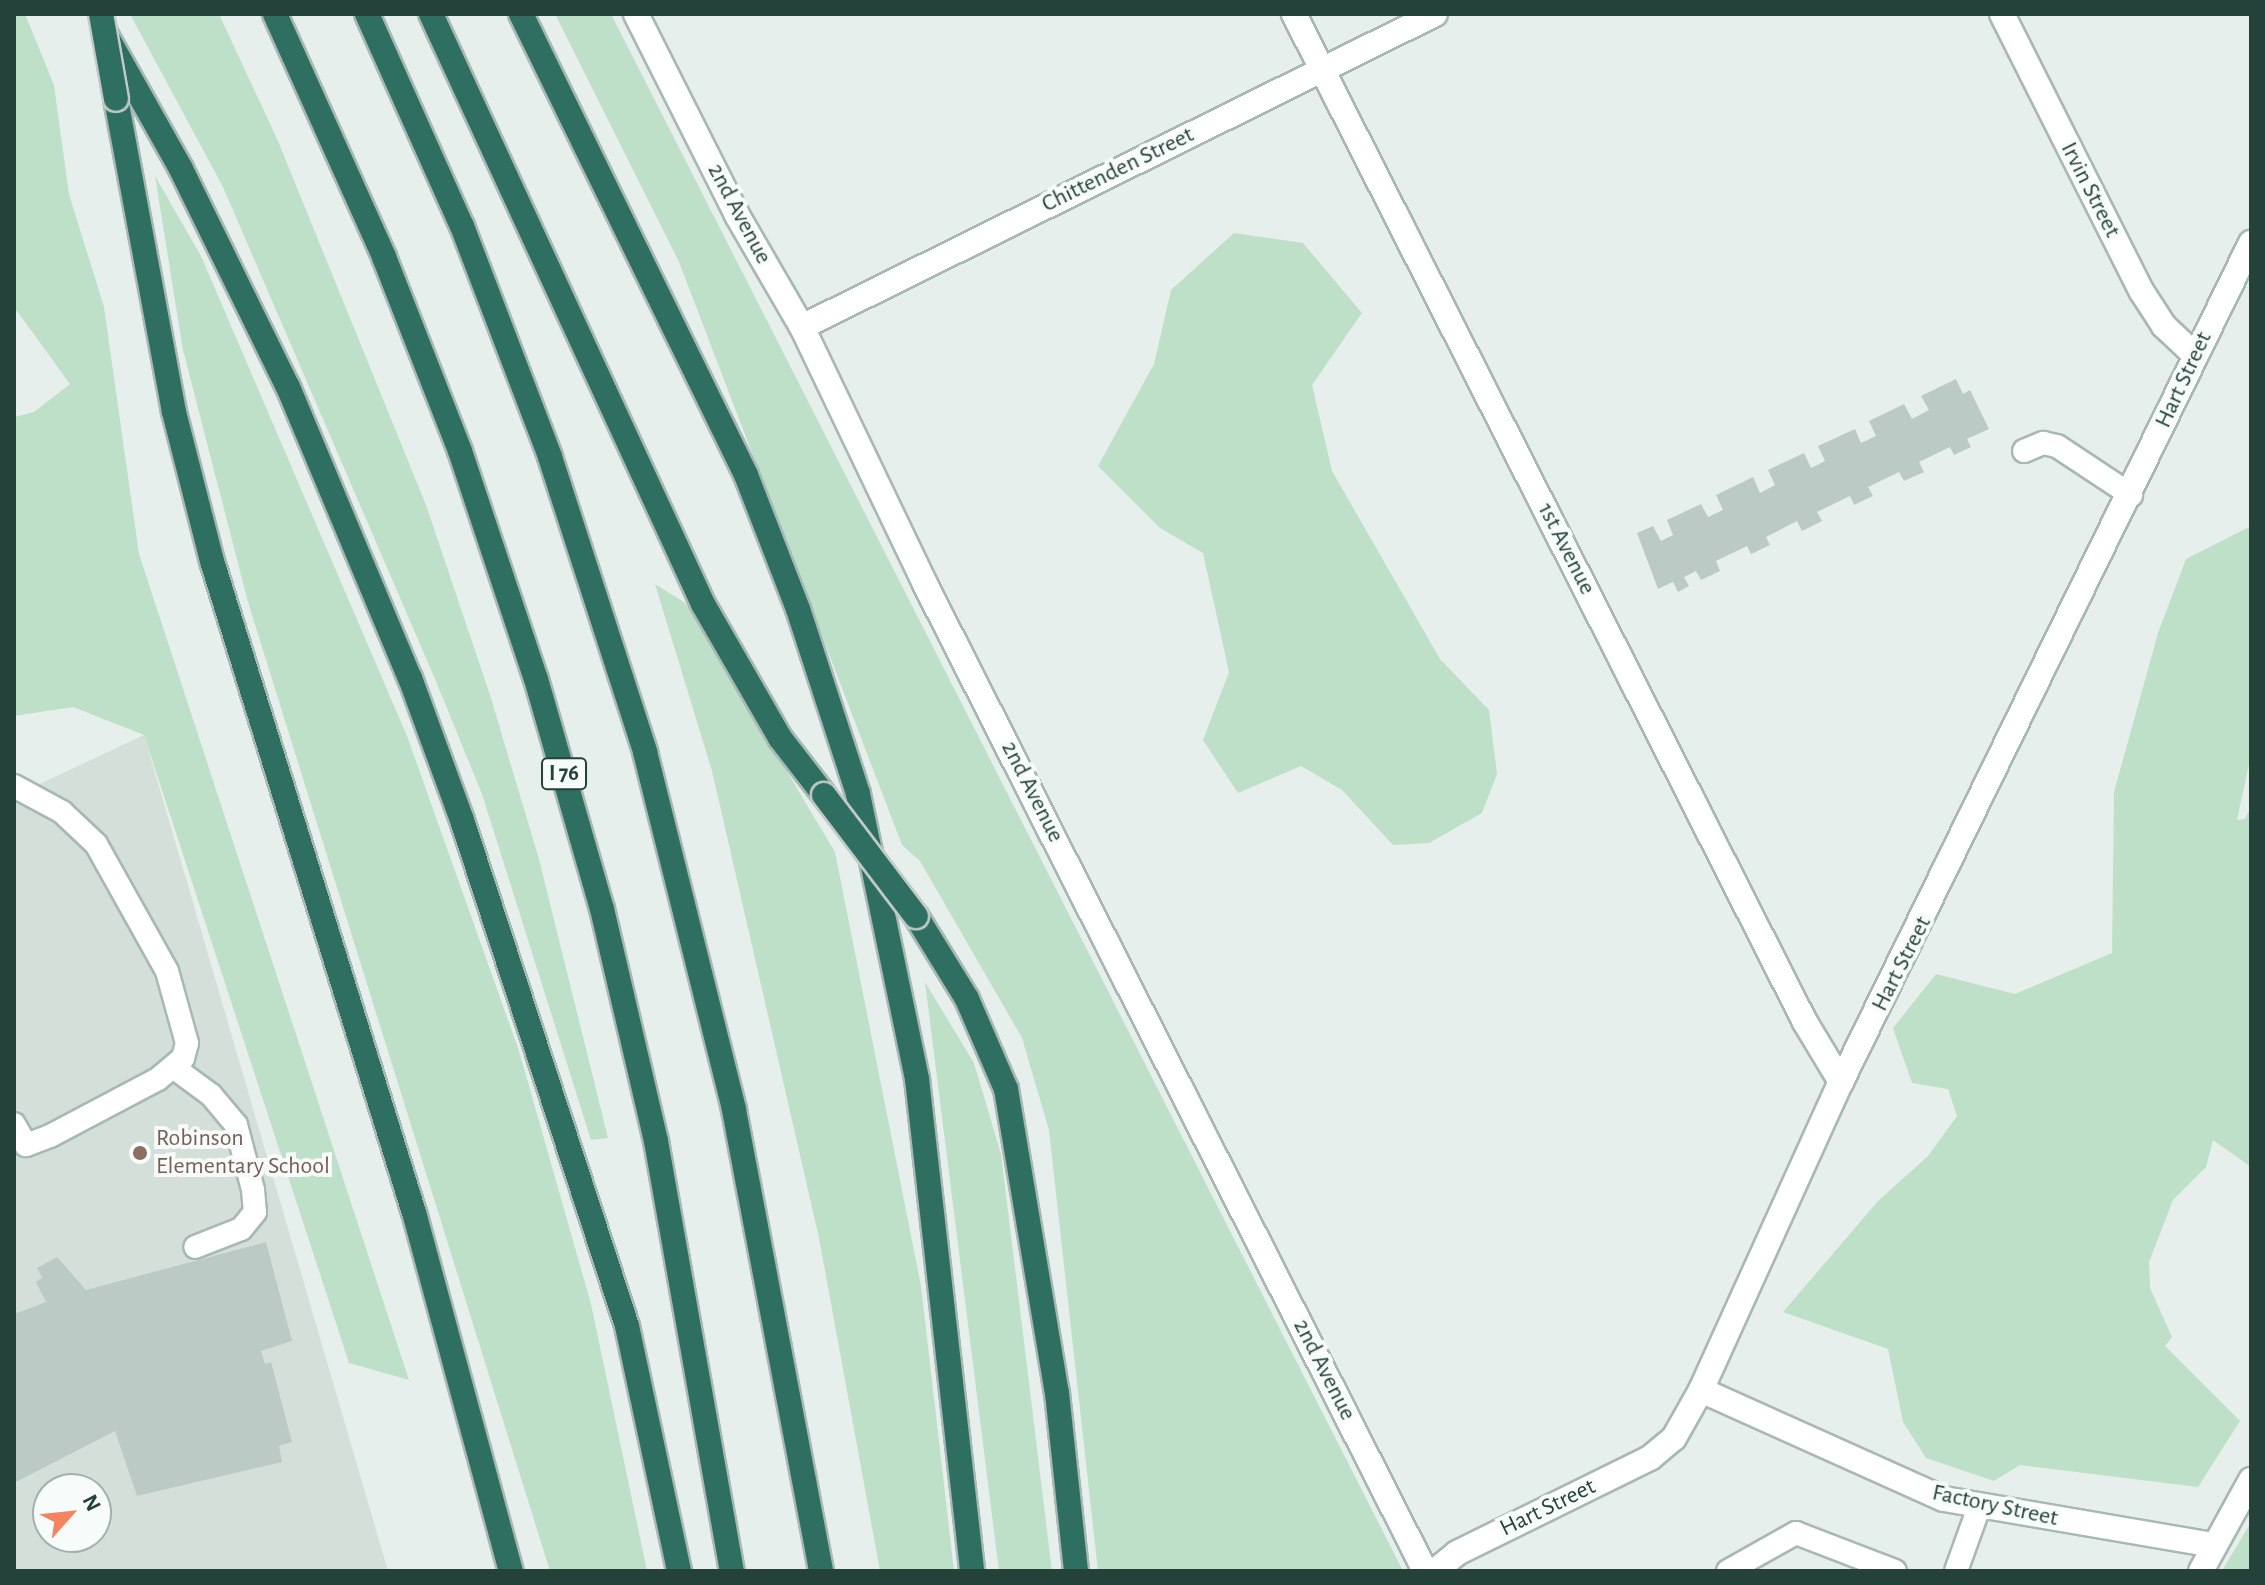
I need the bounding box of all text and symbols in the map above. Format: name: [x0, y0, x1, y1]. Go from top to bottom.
street label: Chittenden Street: [1037, 121, 1199, 219]
street label: Irvin Street: [2054, 138, 2126, 242]
street label: 2nd Avenue: [701, 159, 777, 269]
street label: Hart Street: [2149, 327, 2219, 433]
street label: 1st Avenue: [1531, 498, 1601, 600]
street label: 2nd Avenue: [994, 737, 1070, 847]
road number: I 76: [540, 756, 588, 792]
street label: Hart Street: [1866, 912, 1938, 1016]
place label: Robinson Elementary School: [156, 1125, 330, 1181]
marker: Robinson Elementary School: [131, 1144, 149, 1162]
street label: 2nd Avenue: [1286, 1315, 1362, 1425]
north arrow: [32, 1473, 112, 1553]
street label: Hart Street: [1496, 1473, 1600, 1543]
street label: Factory Street: [1930, 1479, 2060, 1533]
text: N: [78, 1491, 105, 1515]

